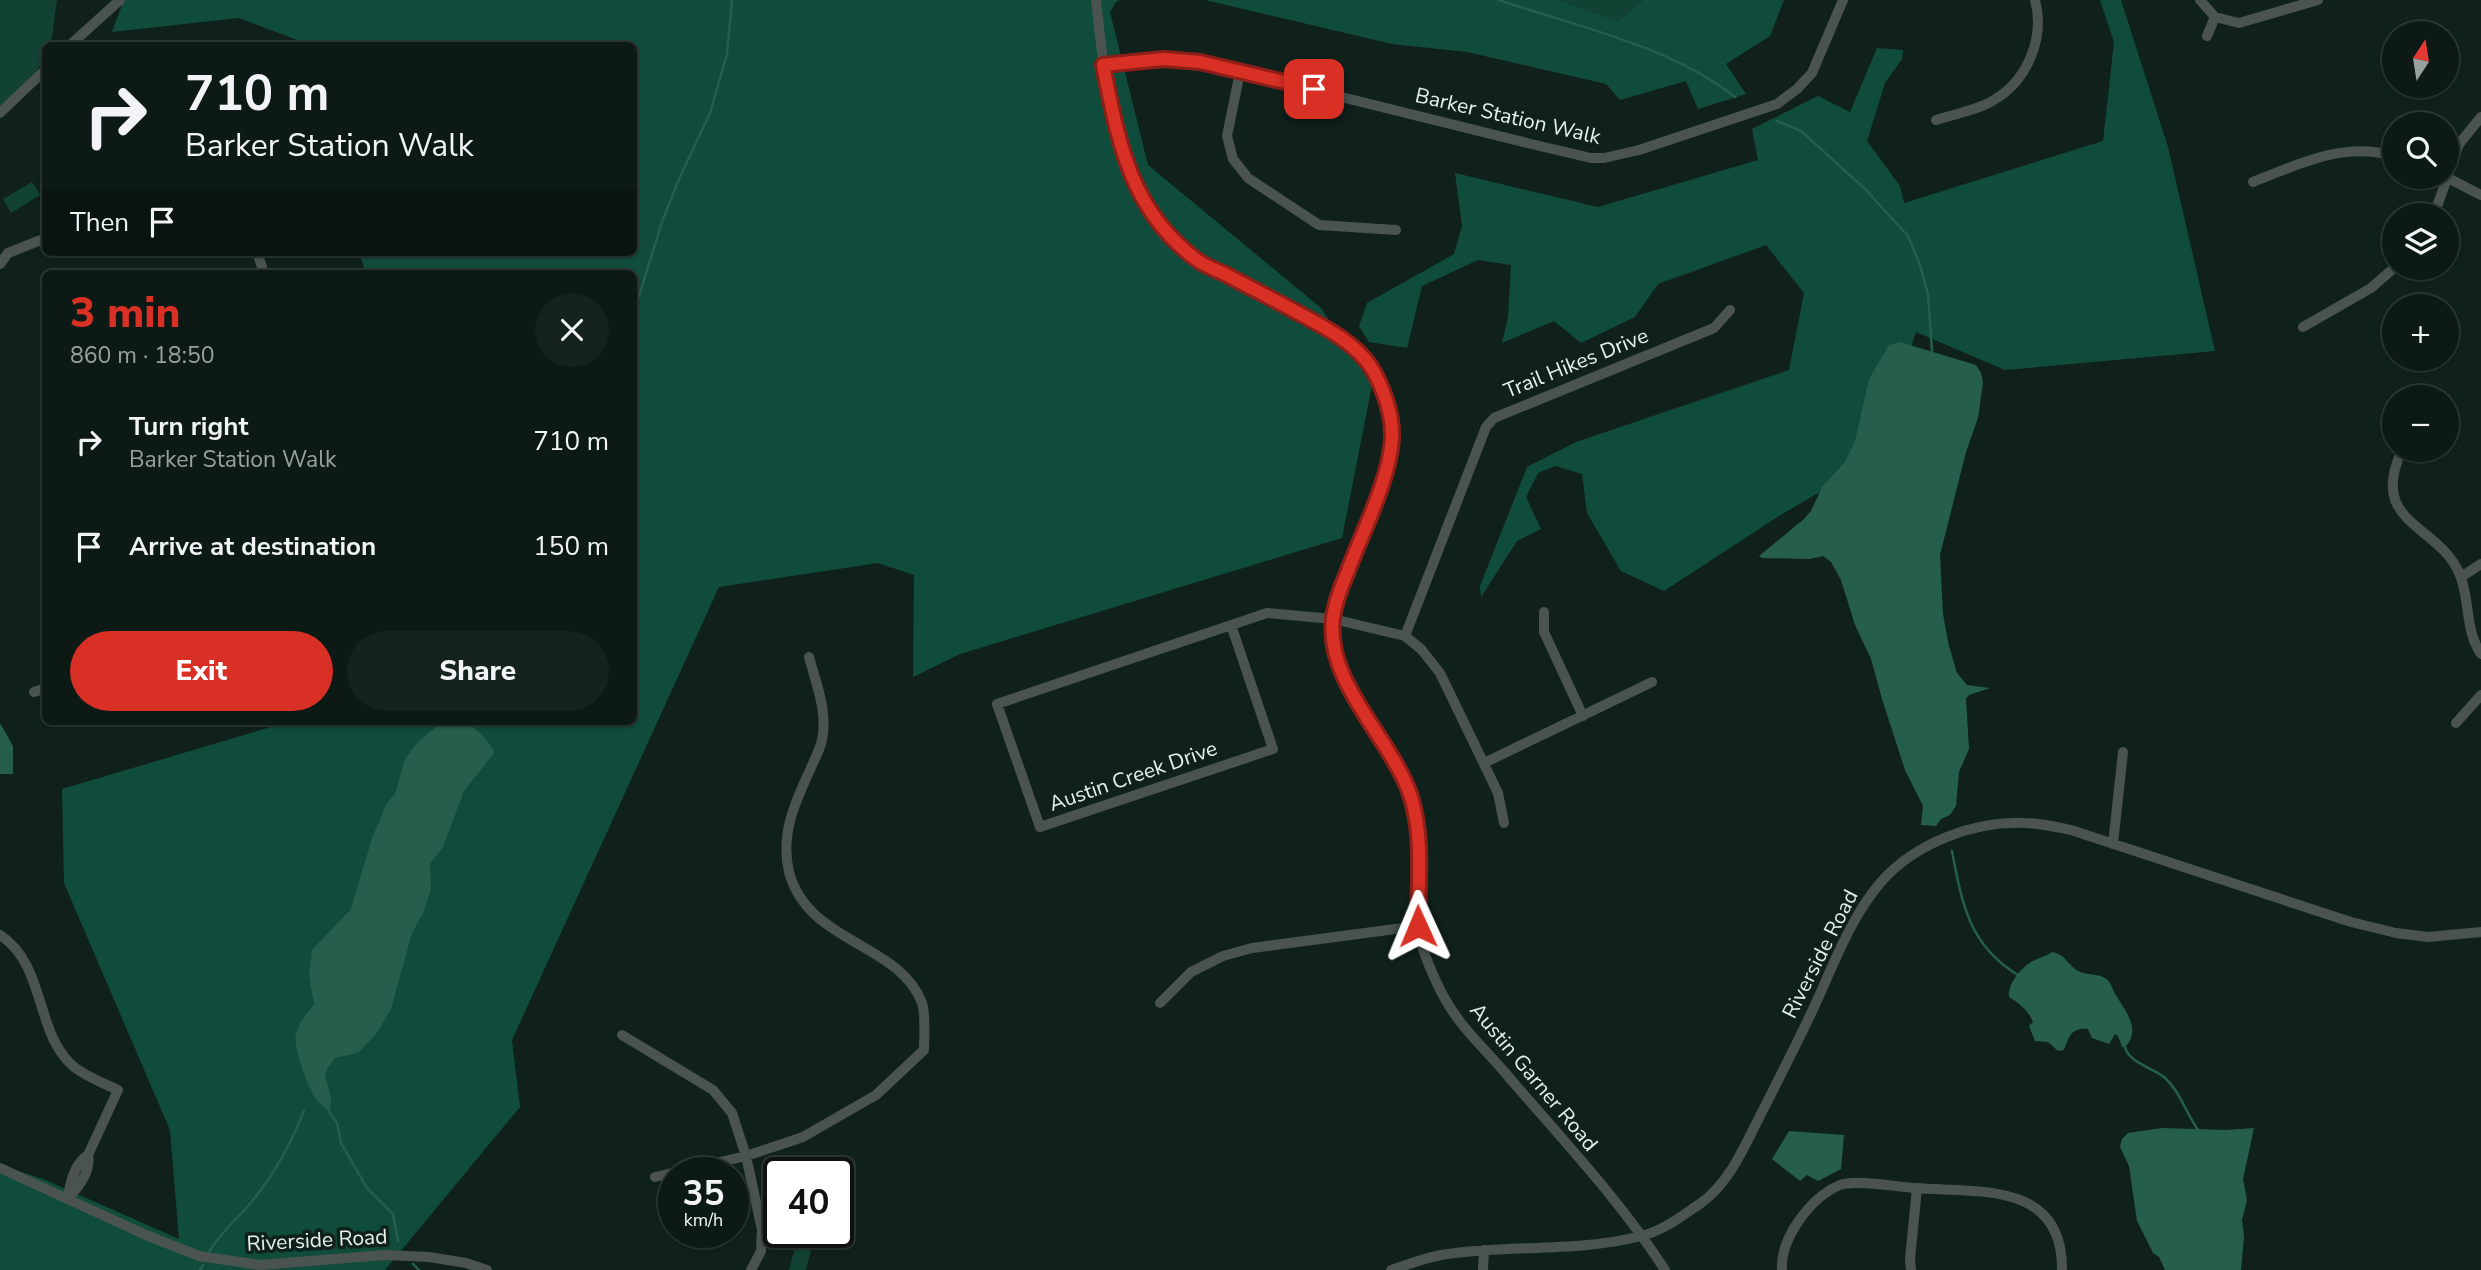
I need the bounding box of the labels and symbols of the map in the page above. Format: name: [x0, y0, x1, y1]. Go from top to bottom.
north arrow: [2382, 21, 2459, 98]
pin: [1284, 59, 1344, 119]
street label: Barker Station Walk: [1413, 81, 1604, 151]
street label: Trail Hikes Drive: [1500, 321, 1652, 405]
street label: Austin Creek Drive: [1045, 734, 1221, 818]
street label: Riverside Road: [1776, 885, 1864, 1023]
position arrow: [1381, 889, 1455, 963]
street label: Austin Garner Road: [1464, 997, 1604, 1157]
speed limit sign: 40: [763, 1157, 854, 1248]
street label: Riverside Road: [246, 1222, 388, 1258]

